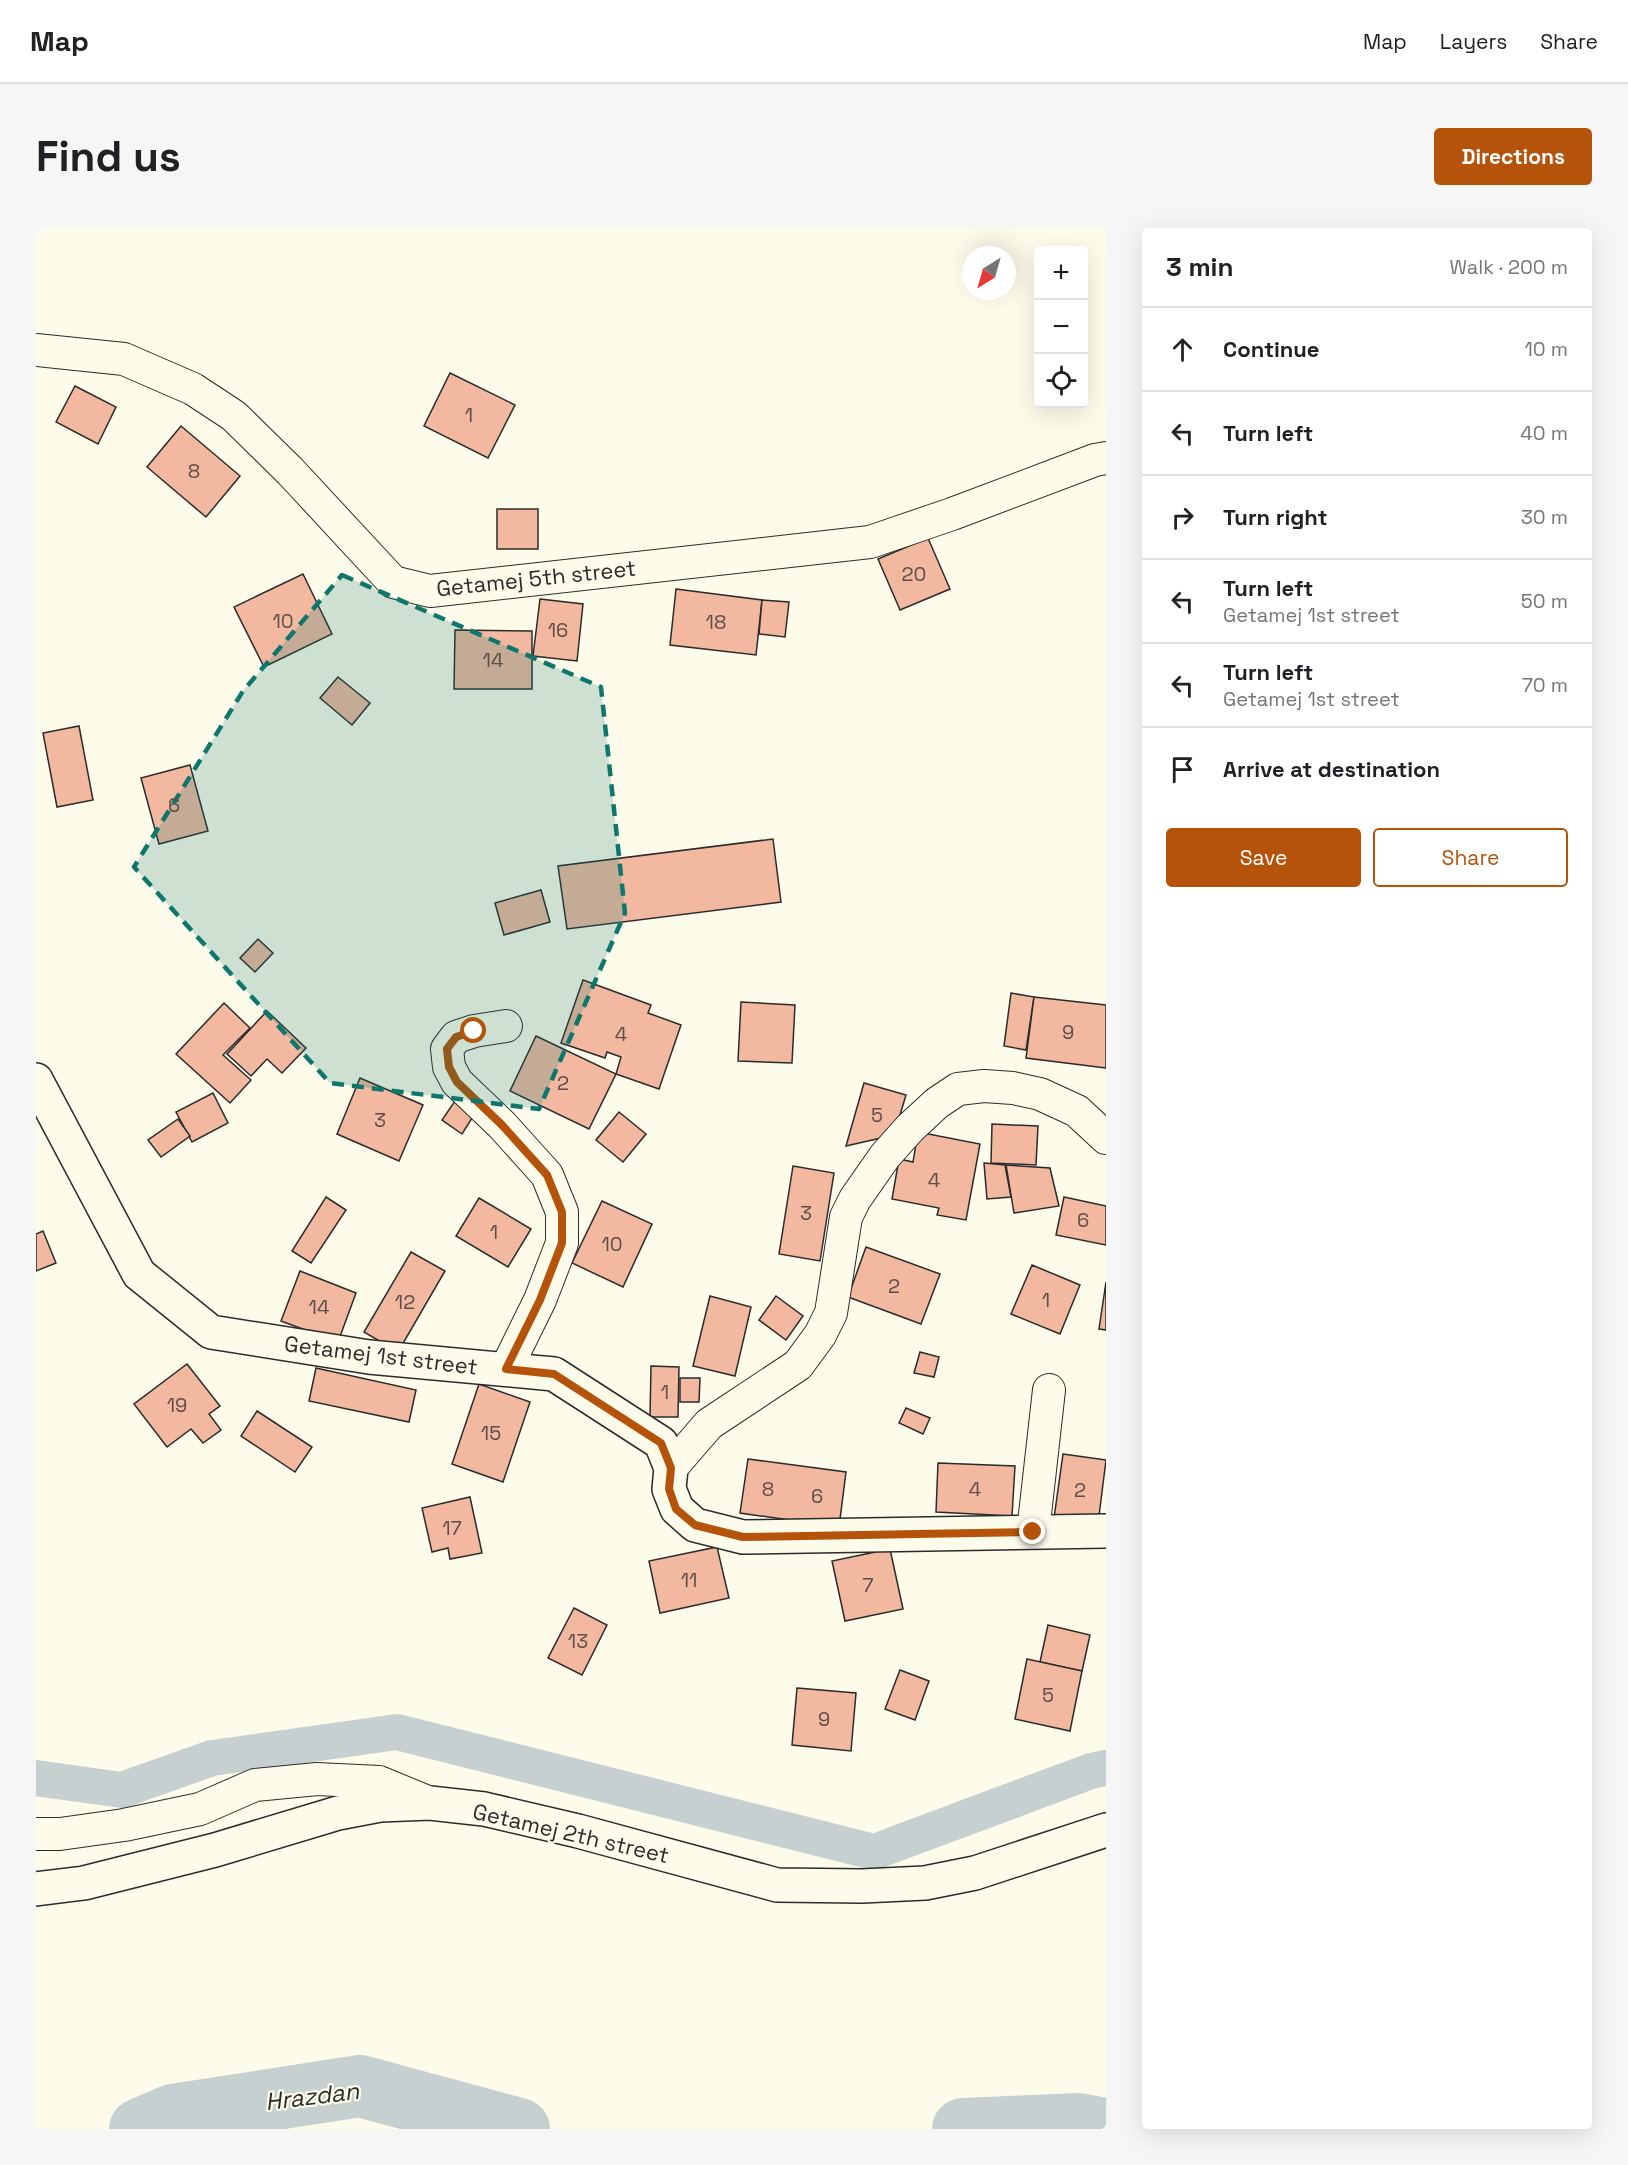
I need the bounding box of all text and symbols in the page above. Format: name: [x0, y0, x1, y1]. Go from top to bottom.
text: Map: [30, 23, 89, 59]
text: Map: [1363, 28, 1407, 55]
text: Layers: [1440, 28, 1507, 55]
text: Share: [1540, 28, 1598, 55]
button: Directions: [1434, 128, 1592, 185]
text: Find us: [36, 130, 181, 183]
north arrow: [962, 246, 1016, 300]
map controls: [1034, 246, 1088, 408]
button: +: [1034, 246, 1088, 300]
text: 3 min: [1166, 250, 1234, 284]
text: Walk · 200 m: [1449, 254, 1568, 280]
button: −: [1034, 300, 1088, 354]
icon: ahead: [1166, 333, 1199, 366]
text: Continue: [1223, 335, 1319, 363]
text: 10 m: [1524, 336, 1568, 362]
button: locate: [1034, 354, 1088, 408]
house number: 1: [465, 402, 473, 428]
icon: left: [1166, 417, 1199, 450]
text: Turn left: [1223, 419, 1313, 447]
text: 40 m: [1520, 420, 1568, 446]
house number: 8: [188, 458, 200, 484]
icon: right: [1166, 501, 1199, 534]
text: Turn right: [1223, 503, 1328, 531]
text: 30 m: [1521, 504, 1568, 530]
street label: Getamej 5th street: [435, 554, 637, 602]
house number: 20: [902, 561, 926, 587]
text: Turn left: [1223, 574, 1313, 602]
icon: left: [1166, 585, 1199, 618]
text: 50 m: [1521, 588, 1568, 614]
text: Getamej 1st street: [1223, 602, 1400, 628]
house number: 10: [272, 608, 294, 634]
house number: 18: [706, 609, 726, 635]
house number: 16: [548, 617, 568, 643]
house number: 14: [483, 647, 503, 673]
text: Turn left: [1223, 658, 1313, 686]
icon: left: [1166, 669, 1199, 702]
text: 70 m: [1522, 672, 1568, 698]
text: Getamej 1st street: [1223, 686, 1400, 712]
icon: arrive: [1166, 753, 1199, 786]
text: Arrive at destination: [1223, 755, 1440, 783]
house number: 6: [168, 792, 180, 818]
button: Save: [1166, 828, 1361, 887]
button: Share: [1373, 828, 1568, 887]
route start: [460, 1017, 486, 1043]
house number: 9: [1062, 1019, 1074, 1045]
house number: 4: [615, 1021, 627, 1047]
house number: 2: [557, 1070, 569, 1096]
house number: 5: [871, 1102, 883, 1128]
house number: 3: [374, 1107, 386, 1133]
house number: 4: [928, 1167, 940, 1193]
house number: 3: [800, 1200, 812, 1226]
house number: 6: [1077, 1207, 1089, 1233]
house number: 1: [490, 1219, 498, 1245]
house number: 10: [601, 1231, 623, 1257]
house number: 2: [888, 1273, 900, 1299]
house number: 1: [1042, 1287, 1050, 1313]
house number: 12: [395, 1289, 415, 1315]
house number: 14: [309, 1294, 329, 1320]
street label: Getamej 1st street: [283, 1329, 479, 1381]
house number: 1: [661, 1379, 669, 1405]
house number: 19: [167, 1392, 187, 1418]
house number: 15: [481, 1420, 501, 1446]
house number: 8: [762, 1476, 774, 1502]
house number: 4: [969, 1476, 981, 1502]
house number: 2: [1074, 1477, 1086, 1503]
house number: 6: [811, 1483, 823, 1509]
house number: 17: [442, 1515, 462, 1541]
route end: [1019, 1518, 1045, 1544]
house number: 11: [681, 1567, 697, 1593]
house number: 7: [862, 1572, 874, 1598]
house number: 13: [568, 1628, 588, 1654]
house number: 5: [1042, 1682, 1054, 1708]
house number: 9: [818, 1706, 830, 1732]
street label: Getamej 2th street: [470, 1797, 672, 1869]
water label: Hrazdan: [263, 2075, 362, 2117]

